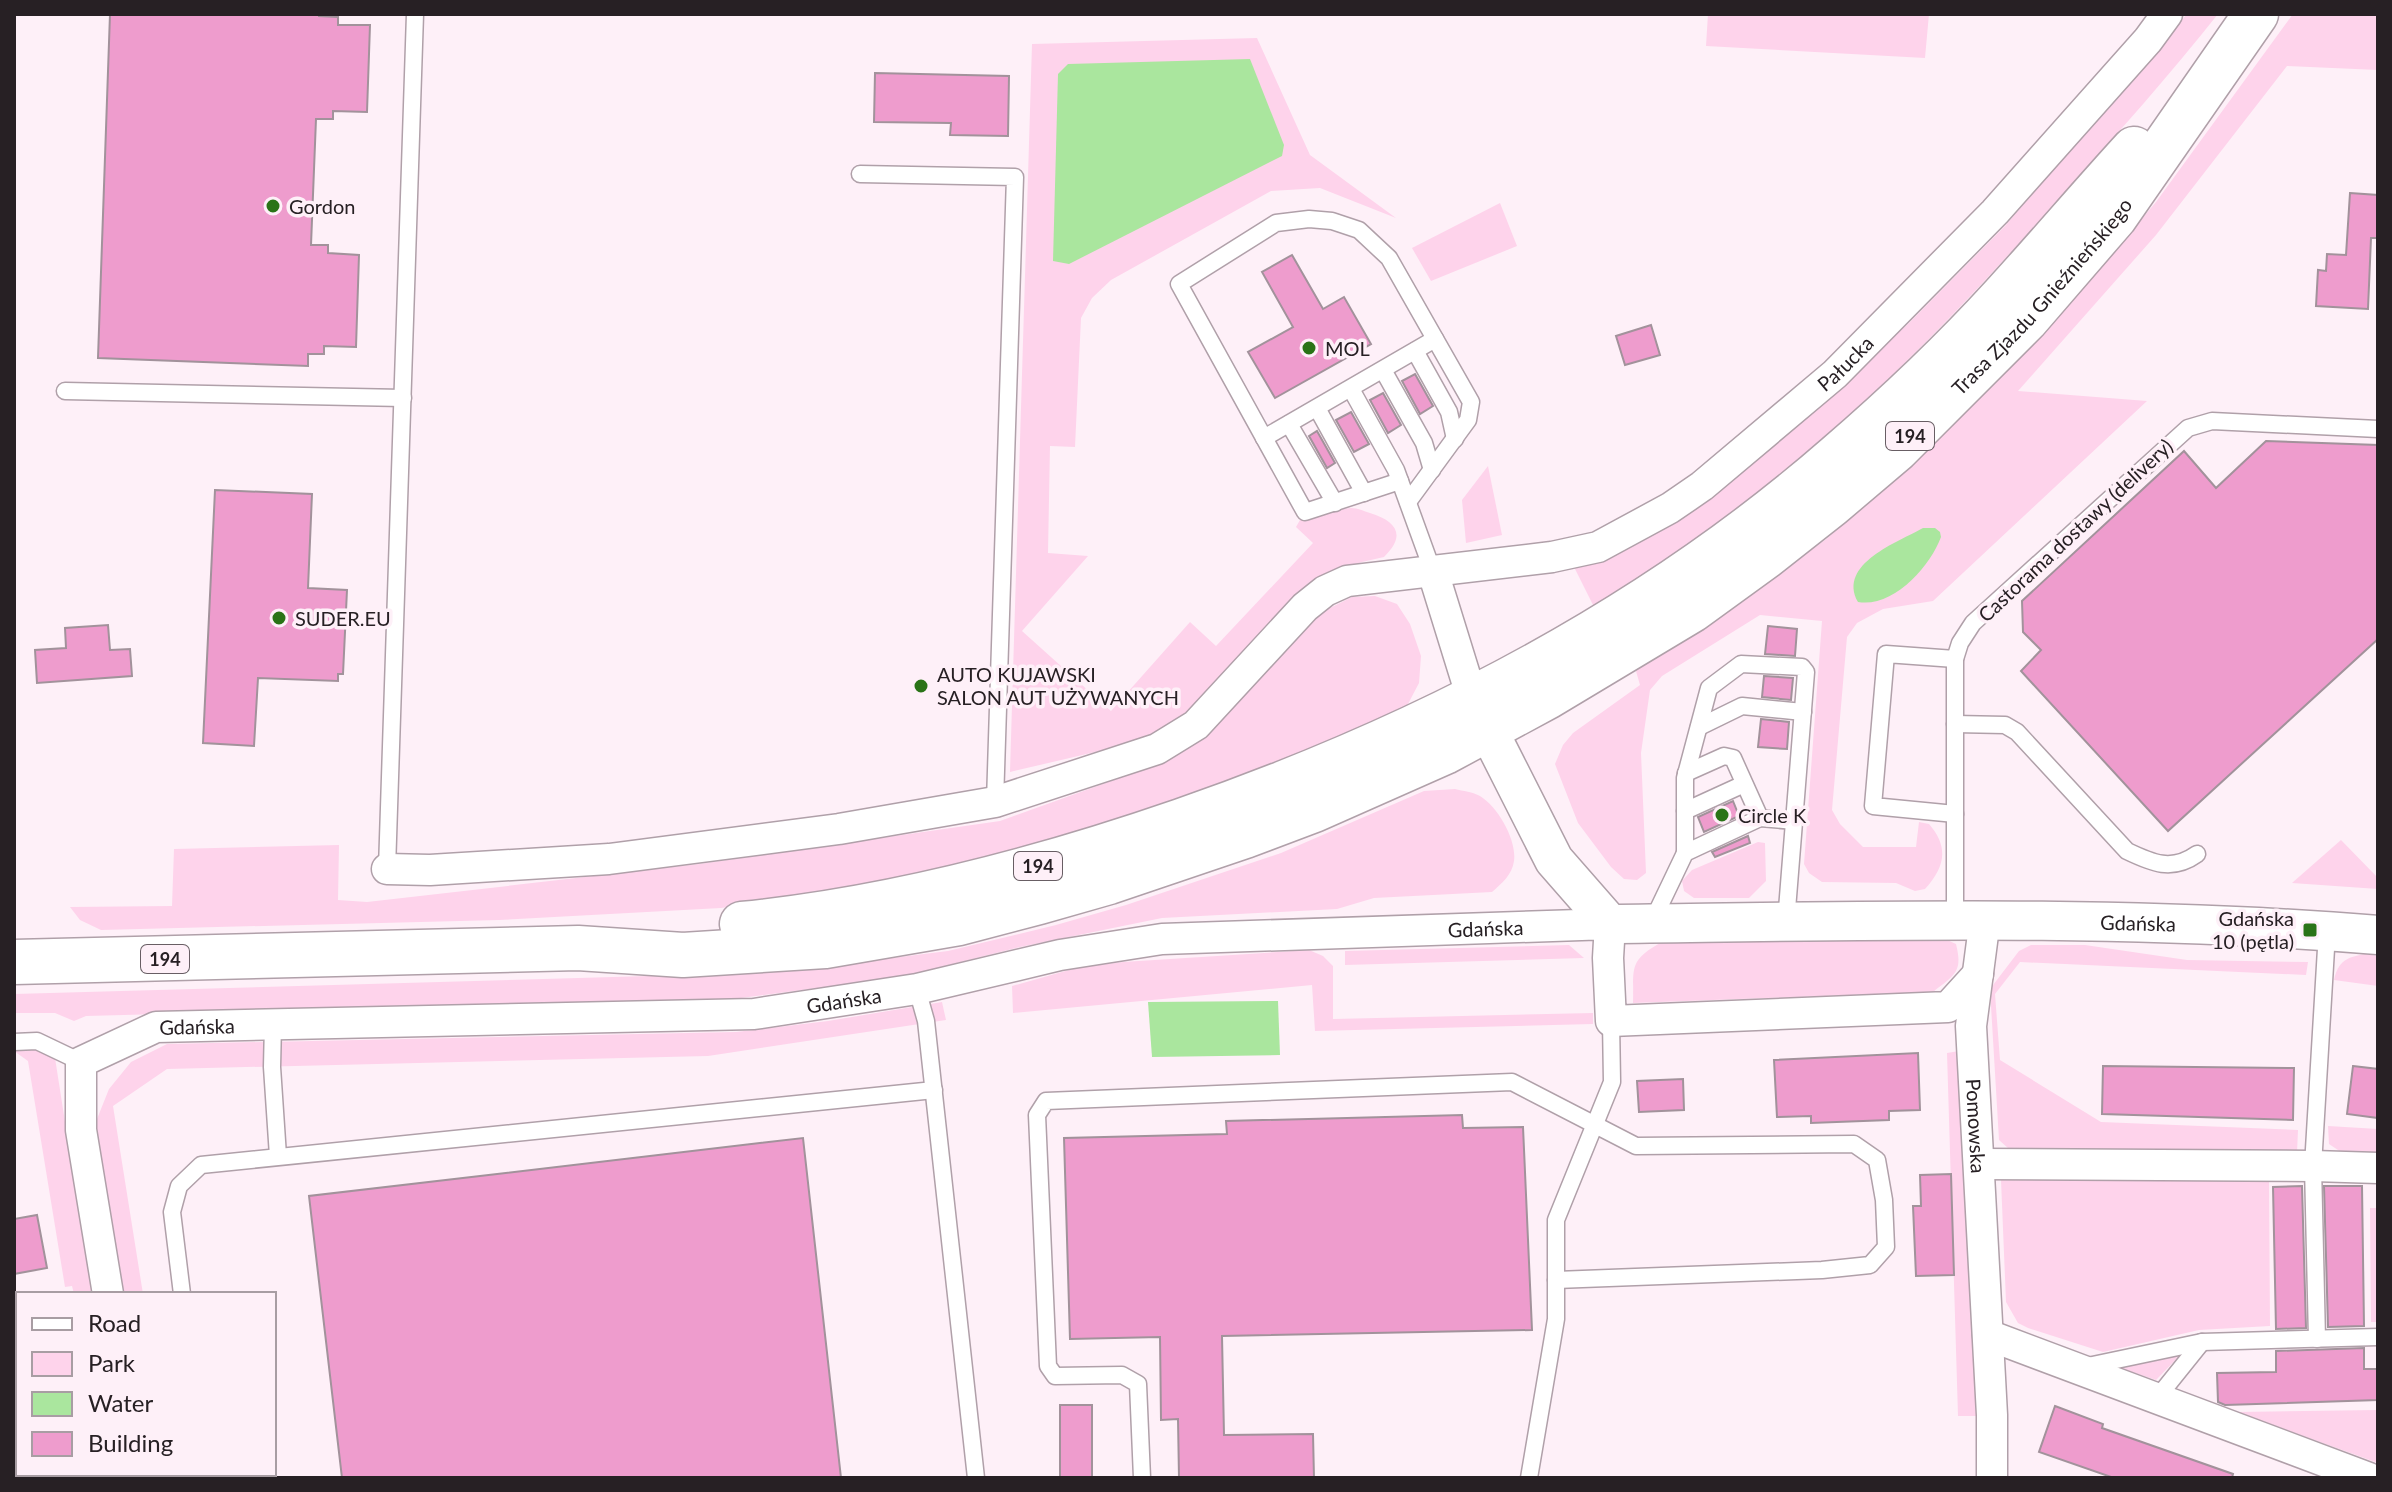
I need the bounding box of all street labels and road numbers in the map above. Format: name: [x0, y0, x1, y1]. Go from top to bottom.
street label: Trasa Zjazdu Gnieźnieńskiego: [1946, 193, 2137, 400]
street label: Pałucka: [1812, 331, 1878, 396]
road number: 194: [1886, 422, 1934, 450]
street label: Castorama dostawy (delivery): [1973, 434, 2177, 626]
road number: 194: [1014, 852, 1062, 880]
street label: Gdańska: [2100, 910, 2176, 936]
street label: Gdańska: [1447, 915, 1524, 941]
road number: 194: [141, 945, 189, 973]
street label: Gdańska: [805, 983, 883, 1018]
street label: Gdańska: [159, 1013, 235, 1039]
street label: Pomowska: [1962, 1078, 1991, 1174]

